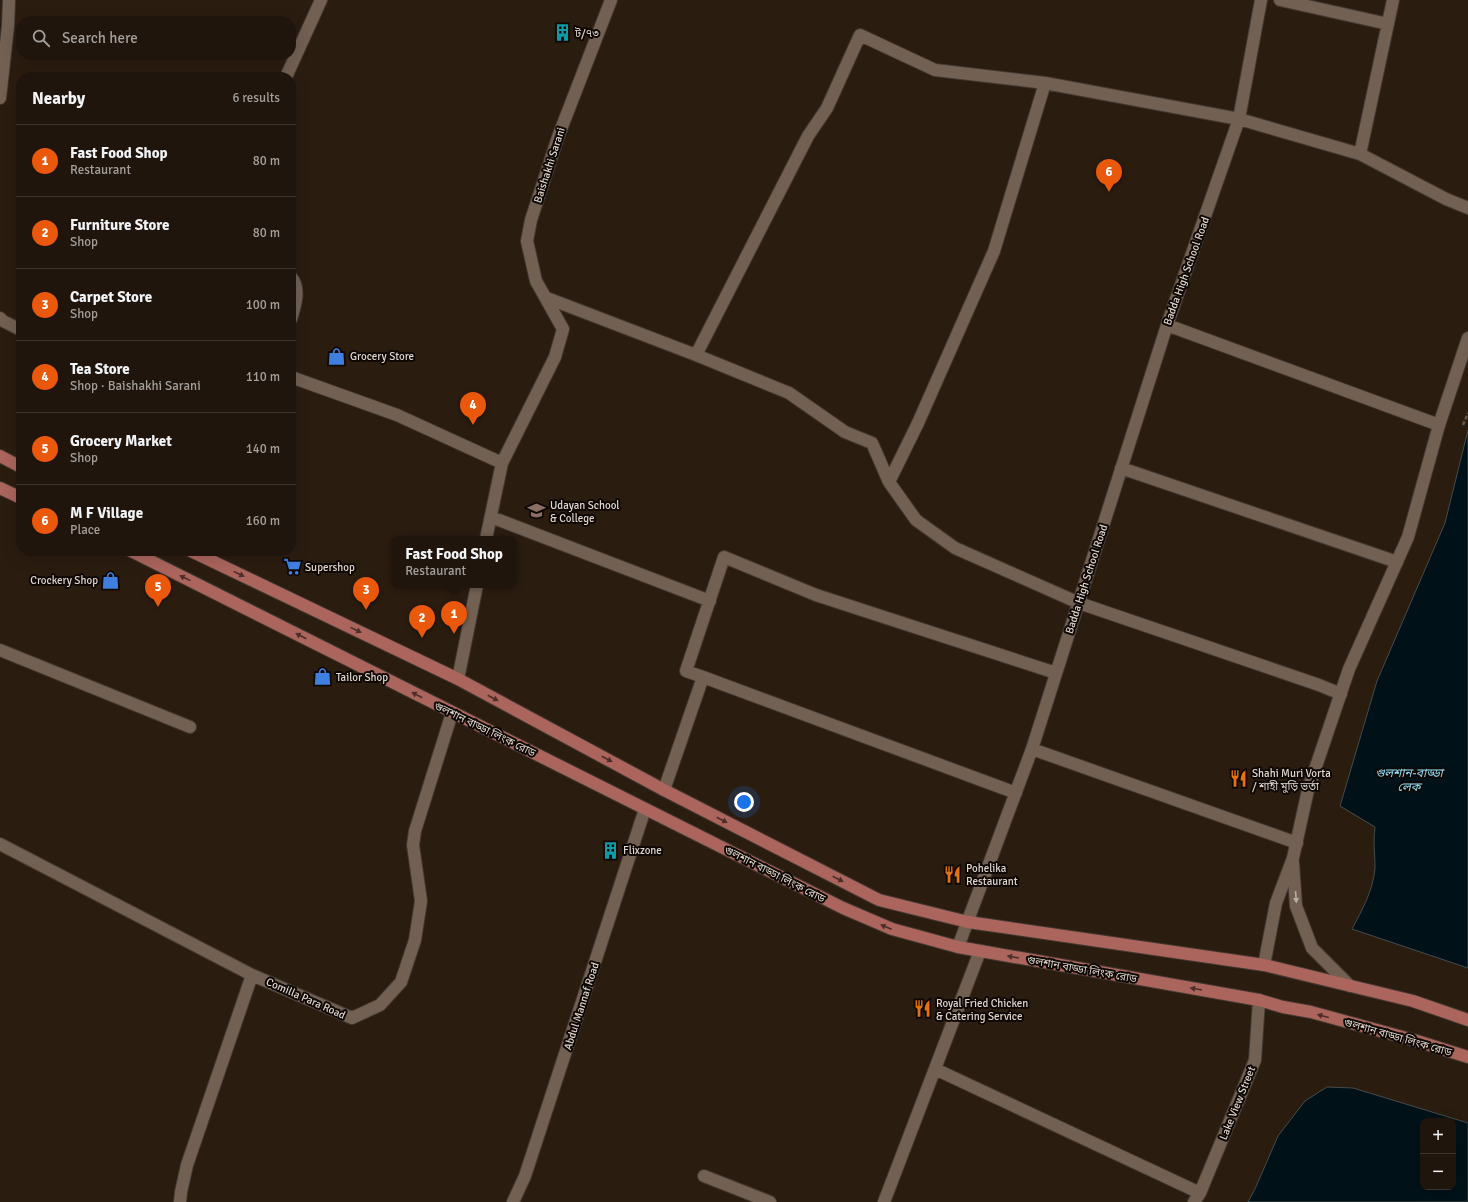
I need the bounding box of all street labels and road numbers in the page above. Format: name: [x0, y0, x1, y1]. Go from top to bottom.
street label: Baishakhi Sarani: [531, 126, 568, 205]
street label: Badda High School Road: [1161, 215, 1212, 327]
street label: Badda High School Road: [1063, 523, 1110, 636]
street label: গুলশান বাড্ডা লিংক রোড: [432, 699, 538, 760]
street label: গুলশান বাড্ডা লিংক রোড: [722, 843, 827, 906]
street label: গুলশান বাড্ডা লিংক রোড: [1026, 953, 1138, 986]
street label: Abdul Mannaf Road: [561, 960, 602, 1052]
street label: Comilla Para Road: [264, 975, 348, 1022]
street label: গুলশান বাড্ডা লিংক রোড: [1343, 1016, 1453, 1059]
street label: Lake View Street: [1217, 1064, 1258, 1142]

